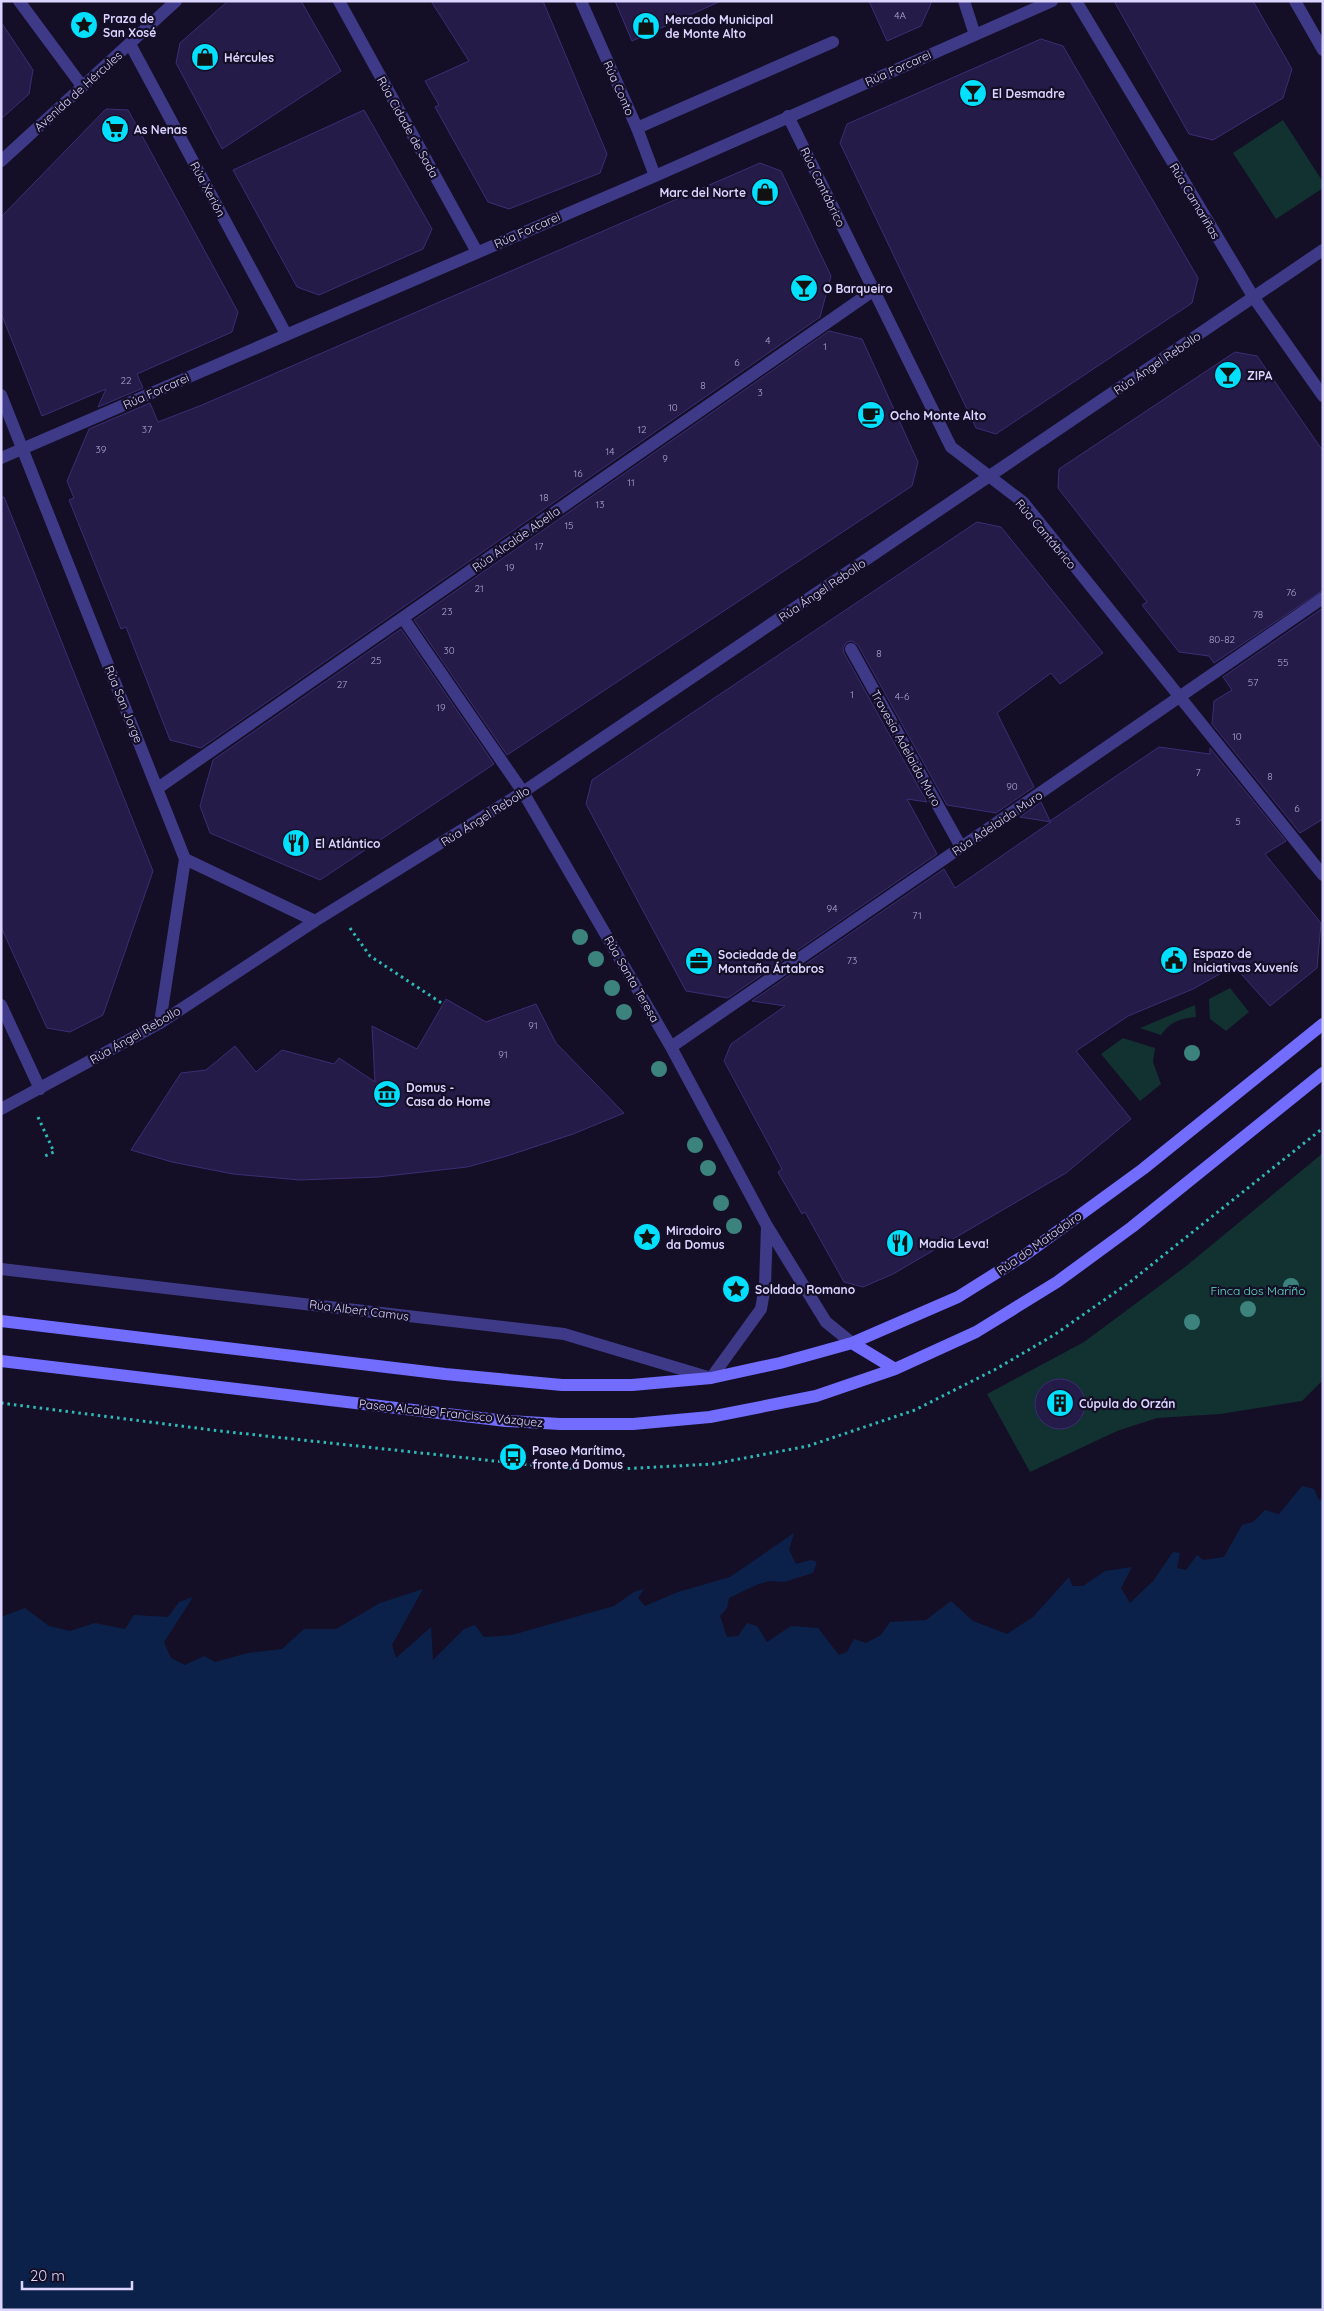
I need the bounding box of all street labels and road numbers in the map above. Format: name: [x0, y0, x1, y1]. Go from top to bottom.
street label: Avenida de Hércules: [31, 47, 125, 134]
street label: Rúa Forcarei: [863, 47, 933, 89]
street label: Rúa Conto: [600, 58, 638, 118]
street label: Rúa Cidade de Sada: [374, 74, 442, 180]
street label: Rúa Cantábrico: [797, 145, 849, 229]
street label: Rúa Xerión: [187, 159, 229, 219]
street label: Rúa Camariñas: [1167, 160, 1224, 242]
street label: Rúa Forcarei: [492, 209, 562, 251]
street label: Rúa Ángel Rebollo: [1111, 328, 1203, 398]
street label: Rúa Forcarei: [121, 370, 191, 412]
street label: Rúa Cantábrico: [1012, 496, 1080, 572]
street label: Rúa Alcalde Abella: [469, 503, 563, 575]
street label: Rúa Ángel Rebollo: [776, 555, 868, 625]
street label: Rúa San Jorge: [102, 663, 146, 745]
street label: Travesía Adelaida Muro: [868, 687, 944, 809]
street label: Rúa Ángel Rebollo: [438, 783, 532, 849]
street label: Rúa Adelaida Muro: [949, 787, 1045, 859]
street label: Rúa Santa Teresa: [601, 933, 663, 1025]
street label: Rúa Ángel Rebollo: [87, 1003, 183, 1067]
street label: Rúa do Matadoiro: [994, 1208, 1084, 1278]
street label: Rúa Albert Camus: [308, 1296, 410, 1324]
street label: Paseo Alcalde Francisco Vázquez: [358, 1396, 544, 1430]

